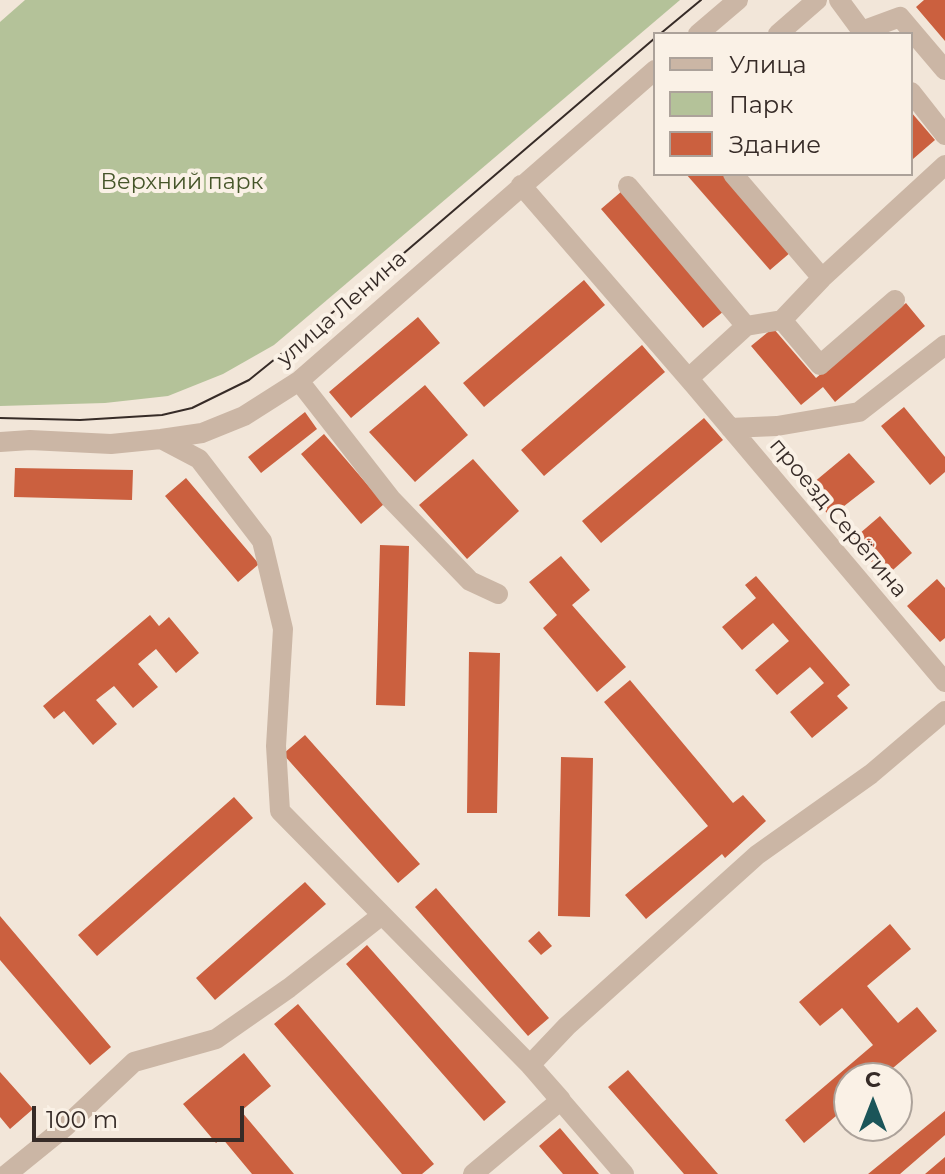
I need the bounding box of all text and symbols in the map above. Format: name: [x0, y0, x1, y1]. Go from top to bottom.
legend: [653, 32, 913, 176]
text: Улица: [729, 50, 807, 79]
text: Парк: [729, 90, 793, 119]
text: Здание: [729, 130, 821, 159]
park label: Верхний парк: [101, 170, 263, 196]
street label: улица Ленина: [272, 246, 412, 372]
street label: проезд Серёгина: [764, 433, 912, 603]
north arrow: [833, 1062, 913, 1142]
text: С: [865, 1066, 881, 1093]
scale bar: [36, 1090, 248, 1140]
text: 100 m: [46, 1105, 118, 1134]

